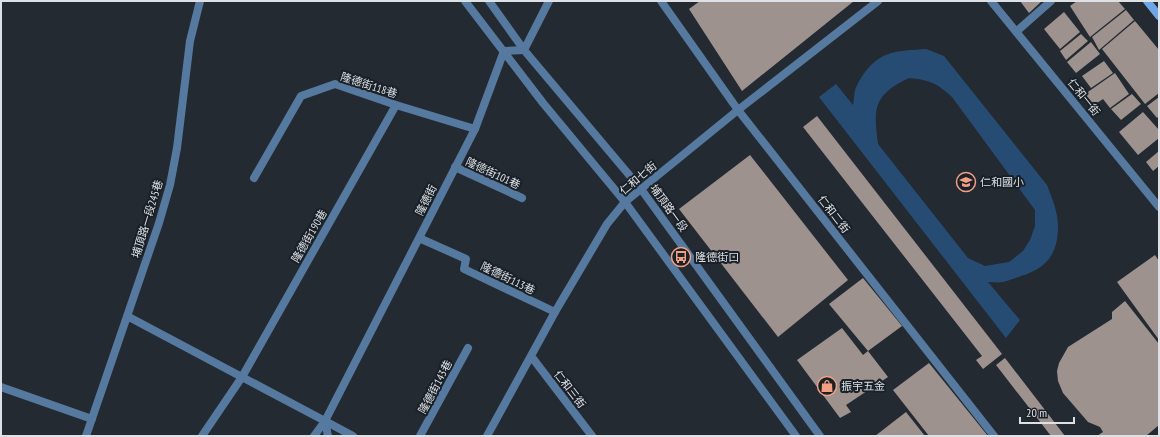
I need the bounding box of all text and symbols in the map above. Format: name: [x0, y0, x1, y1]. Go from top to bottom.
street label: 隆德街118巷: [339, 69, 399, 101]
street label: 仁和一街: [1065, 75, 1103, 119]
street label: 隆德街101巷: [463, 154, 523, 192]
street label: 仁和七街: [617, 158, 659, 198]
school or university icon: 仁和國小: [955, 171, 977, 193]
place label: 仁和國小: [980, 175, 1024, 189]
street label: 埔頂路一段245巷: [128, 178, 166, 260]
street label: 隆德街: [412, 182, 440, 218]
street label: 埔頂路一段: [647, 182, 691, 234]
street label: 仁和二街: [815, 192, 853, 236]
street label: 隆德街190巷: [288, 207, 330, 265]
bus stop icon: 隆德街口: [670, 246, 692, 268]
place label: 隆德街口: [695, 250, 739, 264]
street label: 隆德街113巷: [478, 259, 538, 297]
street label: 隆德街143巷: [415, 358, 455, 416]
street label: 仁和三街: [551, 367, 589, 411]
shop icon: 振宇五金: [816, 375, 838, 397]
place label: 振宇五金: [841, 379, 885, 393]
scale bar: [1020, 399, 1074, 425]
text: 20 m: [1026, 405, 1047, 420]

